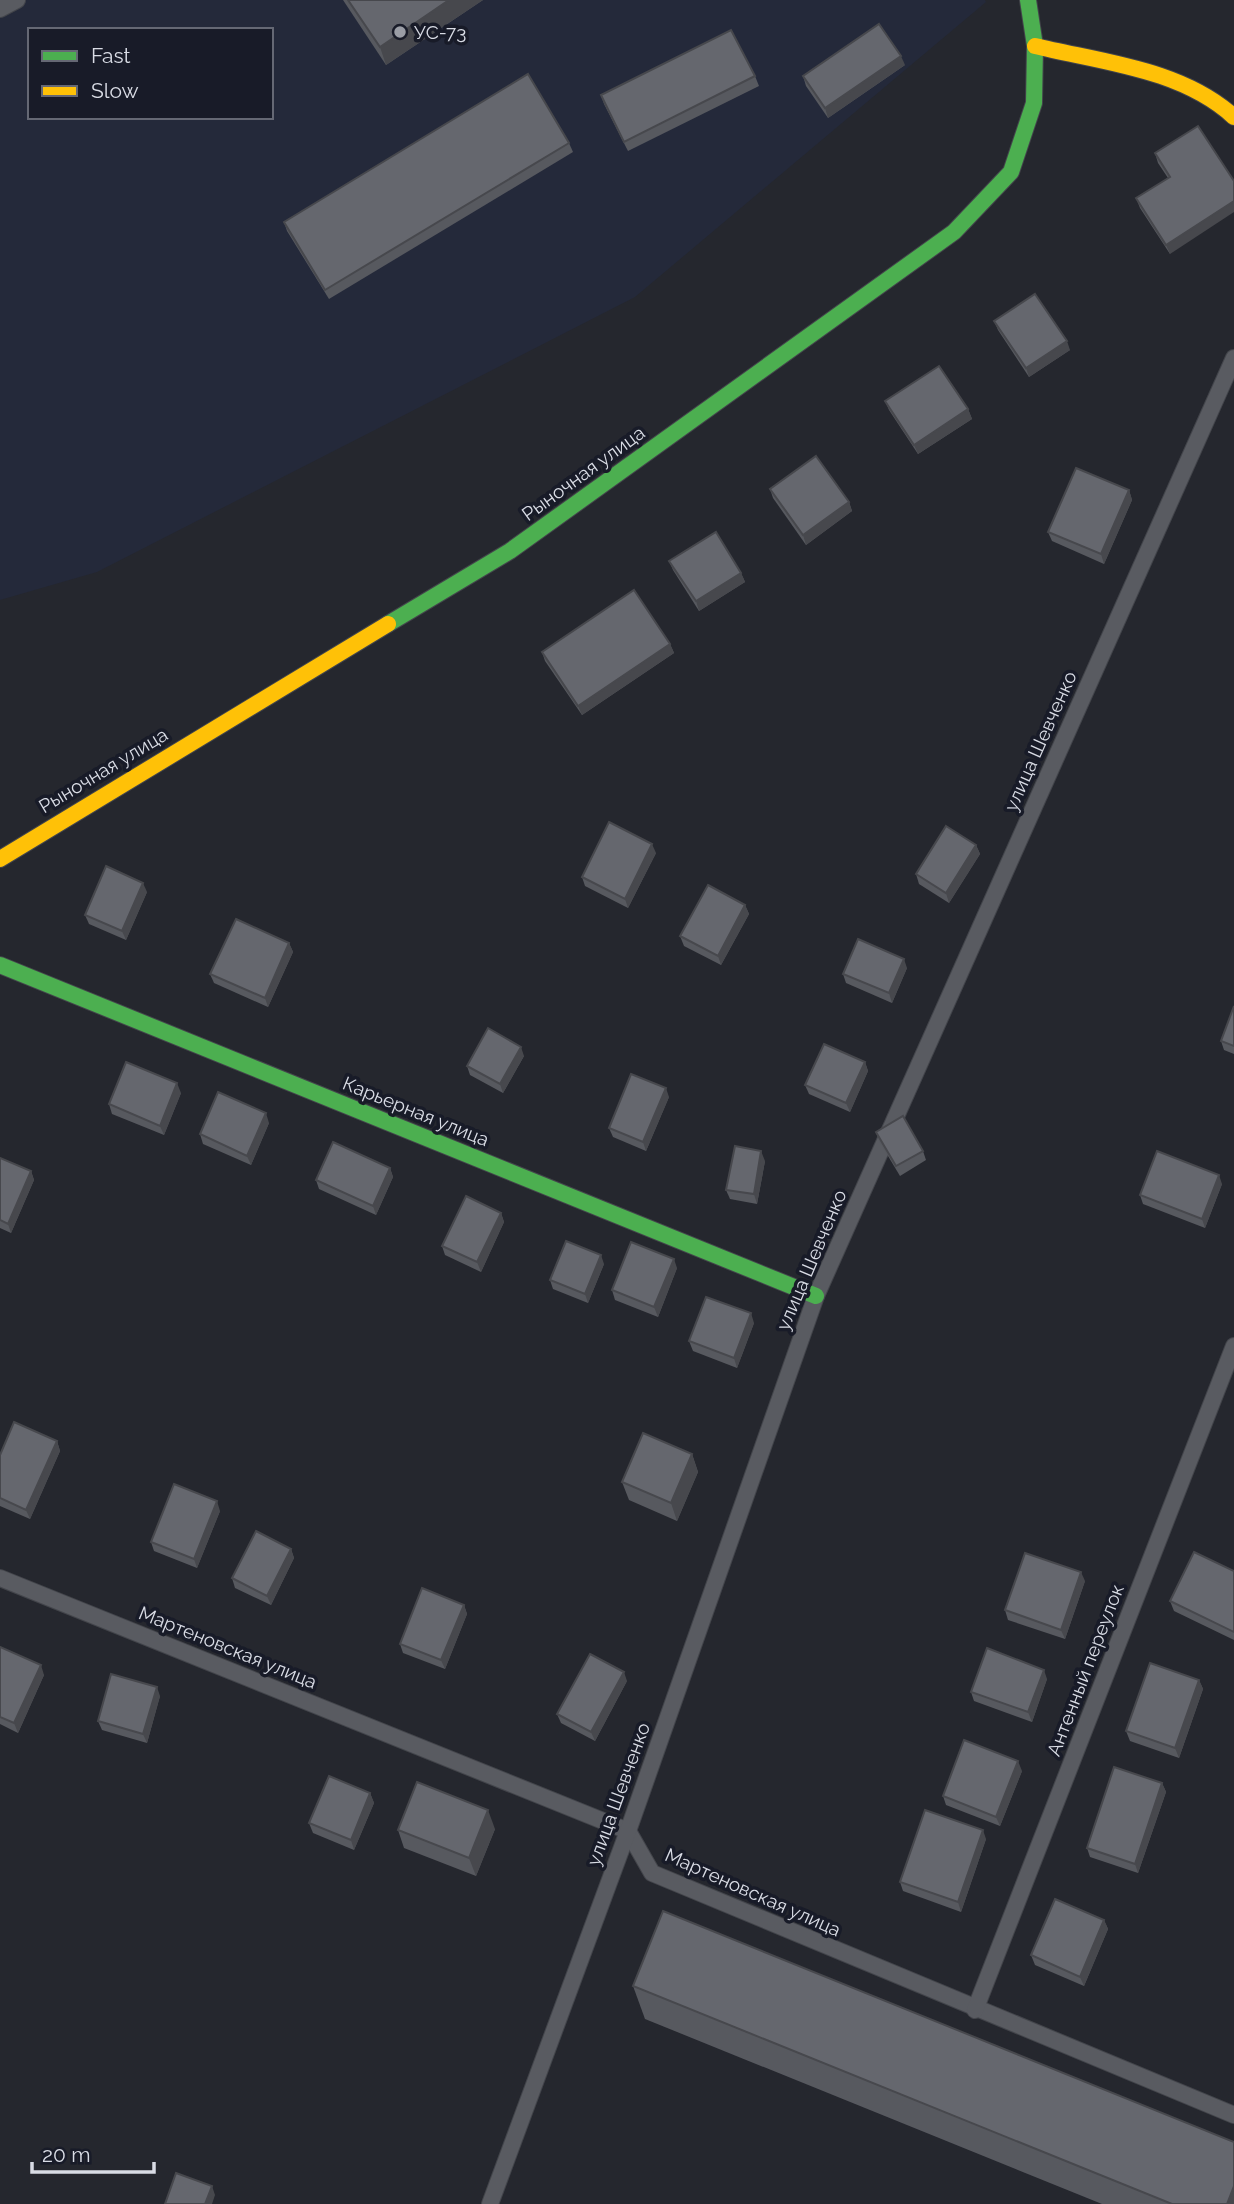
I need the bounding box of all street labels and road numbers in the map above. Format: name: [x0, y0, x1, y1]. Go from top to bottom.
street label: Рыночная улица: [517, 421, 649, 525]
street label: улица Шевченко: [999, 668, 1081, 814]
street label: Рыночная улица: [35, 723, 171, 817]
street label: Карьерная улица: [340, 1072, 492, 1150]
street label: улица Шевченко: [771, 1186, 851, 1334]
street label: Антенный переулок: [1042, 1581, 1128, 1759]
street label: Мартеновская улица: [136, 1601, 320, 1693]
street label: улица Шевченко: [582, 1719, 654, 1869]
street label: Мартеновская улица: [662, 1843, 844, 1941]

